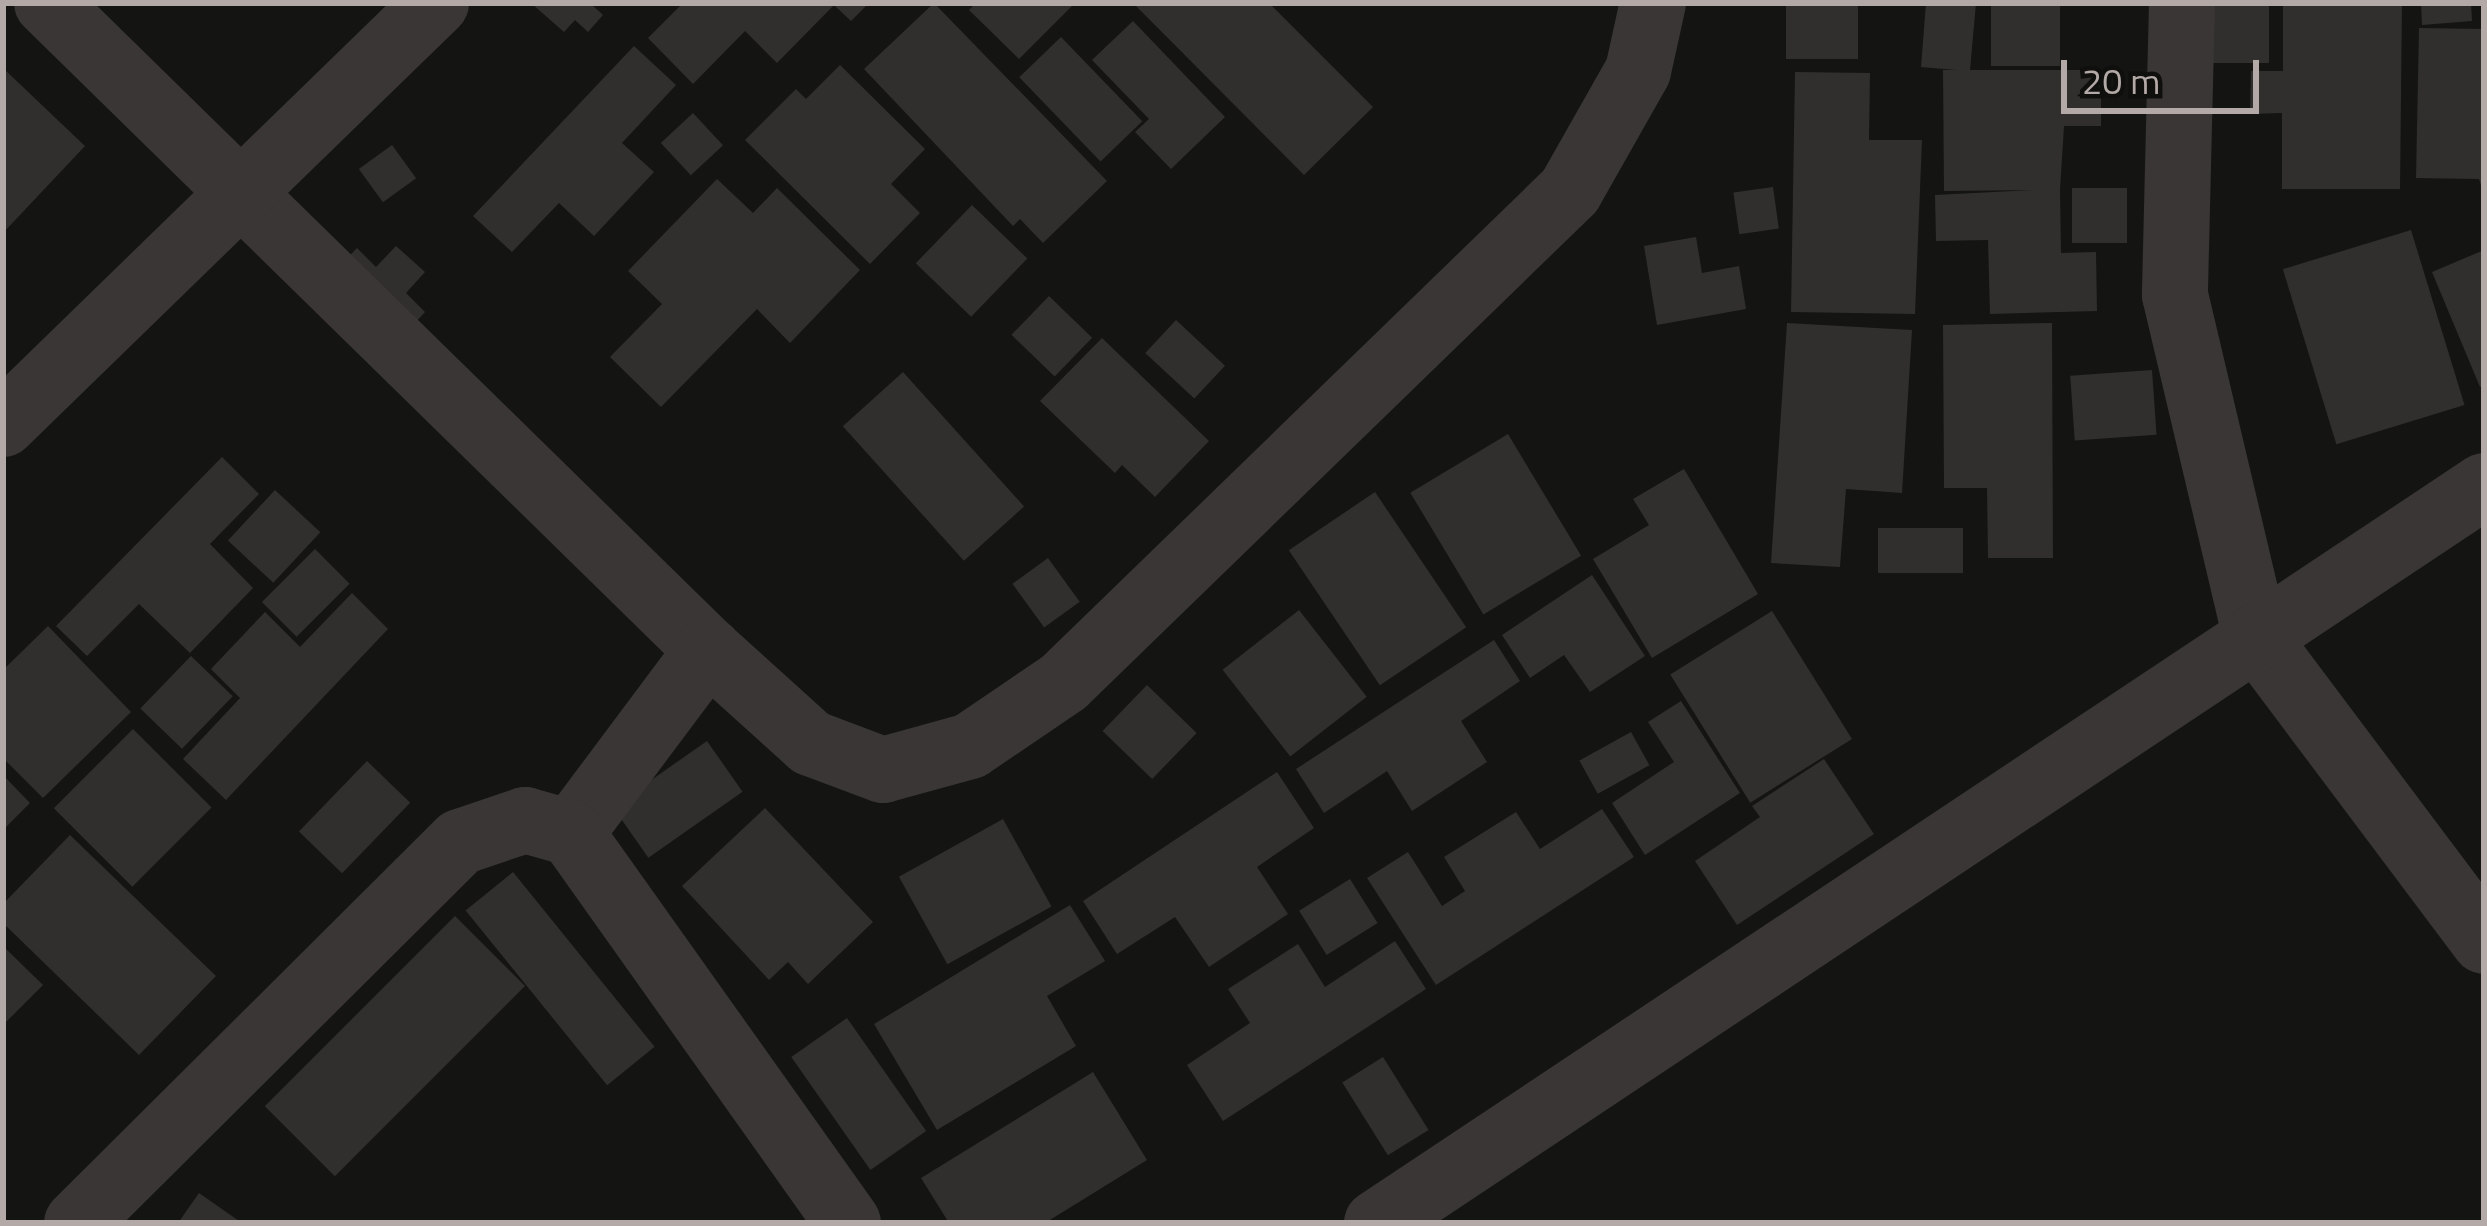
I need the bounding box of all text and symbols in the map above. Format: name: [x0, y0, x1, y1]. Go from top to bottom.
scale bar: [2067, 36, 2265, 110]
text: 20 m: [2082, 53, 2160, 108]

